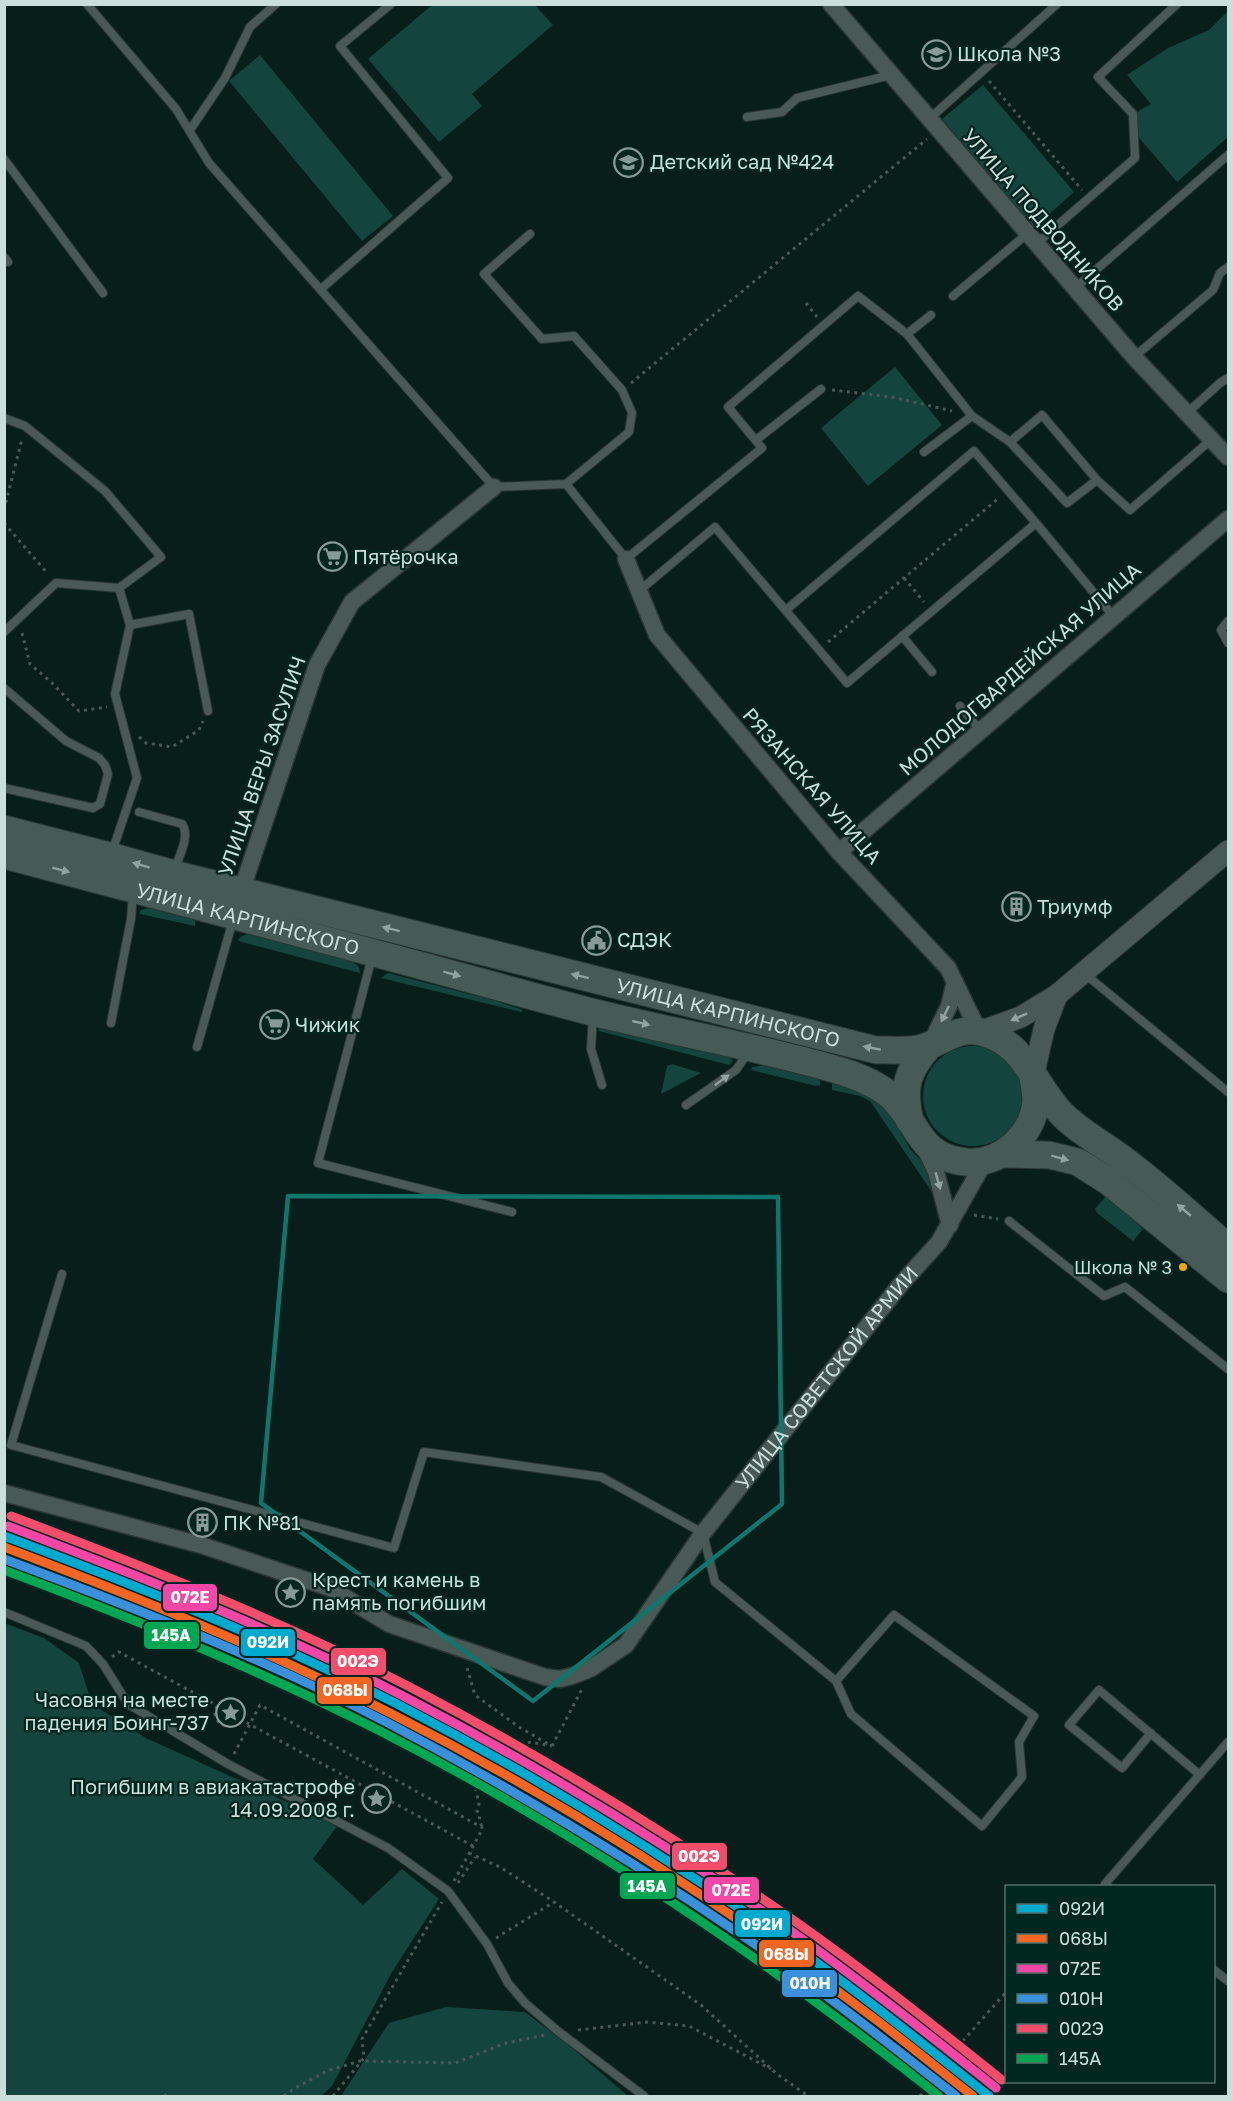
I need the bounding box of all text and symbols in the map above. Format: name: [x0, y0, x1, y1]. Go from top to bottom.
school or university icon: Школа №3: [920, 38, 952, 70]
place label: Школа №3: [957, 41, 1061, 65]
street label: УЛИЦА ПОДВОДНИКОВ: [958, 123, 1130, 316]
school or university icon: Детский сад №424: [613, 146, 645, 178]
place label: Детский сад №424: [650, 149, 834, 173]
supermarket icon: Пятёрочка: [316, 541, 348, 573]
place label: Пятёрочка: [353, 544, 459, 568]
street label: МОЛОДОГВАРДЕЙСКАЯ УЛИЦА: [894, 557, 1145, 780]
street label: УЛИЦА ВЕРЫ ЗАСУЛИЧ: [212, 653, 310, 879]
street label: РЯЗАНСКАЯ УЛИЦА: [738, 702, 887, 868]
one-way arrow: [132, 860, 150, 869]
one-way arrow: [52, 866, 70, 875]
street label: УЛИЦА КАРПИНСКОГО: [134, 878, 362, 960]
building icon: Триумф: [1000, 891, 1032, 923]
place label: Триумф: [1037, 894, 1113, 918]
one-way arrow: [382, 924, 400, 934]
public building icon: СДЭК: [580, 924, 612, 956]
place label: СДЭК: [617, 927, 672, 951]
one-way arrow: [443, 970, 461, 979]
one-way arrow: [571, 971, 590, 981]
street label: УЛИЦА КАРПИНСКОГО: [614, 972, 843, 1052]
one-way arrow: [940, 1006, 949, 1023]
supermarket icon: Чижик: [258, 1009, 290, 1041]
place label: Чижик: [295, 1012, 360, 1036]
one-way arrow: [1011, 1012, 1028, 1021]
one-way arrow: [632, 1019, 651, 1028]
one-way arrow: [862, 1044, 881, 1053]
one-way arrow: [714, 1074, 729, 1086]
one-way arrow: [1052, 1154, 1070, 1163]
one-way arrow: [934, 1172, 943, 1190]
one-way arrow: [1177, 1204, 1192, 1217]
place label: Школа № 3: [1074, 1256, 1172, 1278]
street label: УЛИЦА СОВЕТСКОЙ АРМИИ: [730, 1261, 922, 1494]
marker: Школа № 3: [1177, 1261, 1189, 1273]
building icon: ПК №81: [186, 1507, 218, 1539]
place label: ПК №81: [223, 1510, 301, 1534]
place label: Крест и камень в память погибшим: [312, 1567, 487, 1614]
place icon: Крест и камень в память погибшим: [275, 1576, 307, 1608]
line badge: 072Е: [162, 1583, 218, 1612]
text: 072Е: [171, 1587, 209, 1607]
line badge: 145А: [143, 1621, 200, 1650]
text: 145А: [151, 1625, 191, 1645]
line badge: 092И: [240, 1628, 296, 1657]
text: 092И: [247, 1632, 289, 1652]
line badge: 002Э: [330, 1647, 387, 1676]
text: 002Э: [337, 1651, 379, 1671]
line badge: 068Ы: [316, 1676, 373, 1705]
text: 068Ы: [322, 1680, 368, 1700]
place label: Часовня на месте падения Боинг-737: [25, 1687, 209, 1734]
place icon: Часовня на месте падения Боинг-737: [214, 1696, 246, 1728]
place label: Погибшим в авиакатастрофе 14.09.2008 г.: [70, 1774, 355, 1821]
place icon: Погибшим в авиакатастрофе 14.09.2008 г.: [360, 1783, 392, 1815]
line badge: 002Э: [671, 1842, 728, 1871]
text: 002Э: [678, 1846, 720, 1866]
line badge: 145А: [619, 1872, 676, 1900]
text: 145А: [627, 1876, 667, 1896]
line badge: 072Е: [703, 1876, 760, 1904]
text: 072Е: [712, 1880, 750, 1900]
legend: [1005, 1885, 1215, 2083]
text: 092И: [1059, 1897, 1105, 1919]
line badge: 092И: [734, 1909, 791, 1938]
text: 092И: [741, 1914, 783, 1934]
text: 068Ы: [1059, 1927, 1108, 1949]
line badge: 068Ы: [758, 1939, 815, 1968]
text: 068Ы: [763, 1944, 809, 1964]
text: 072Е: [1059, 1957, 1101, 1979]
line badge: 010Н: [781, 1969, 838, 1998]
text: 010Н: [789, 1973, 831, 1993]
text: 010Н: [1059, 1987, 1104, 2009]
text: 002Э: [1059, 2017, 1104, 2039]
text: 145А: [1059, 2047, 1101, 2069]

